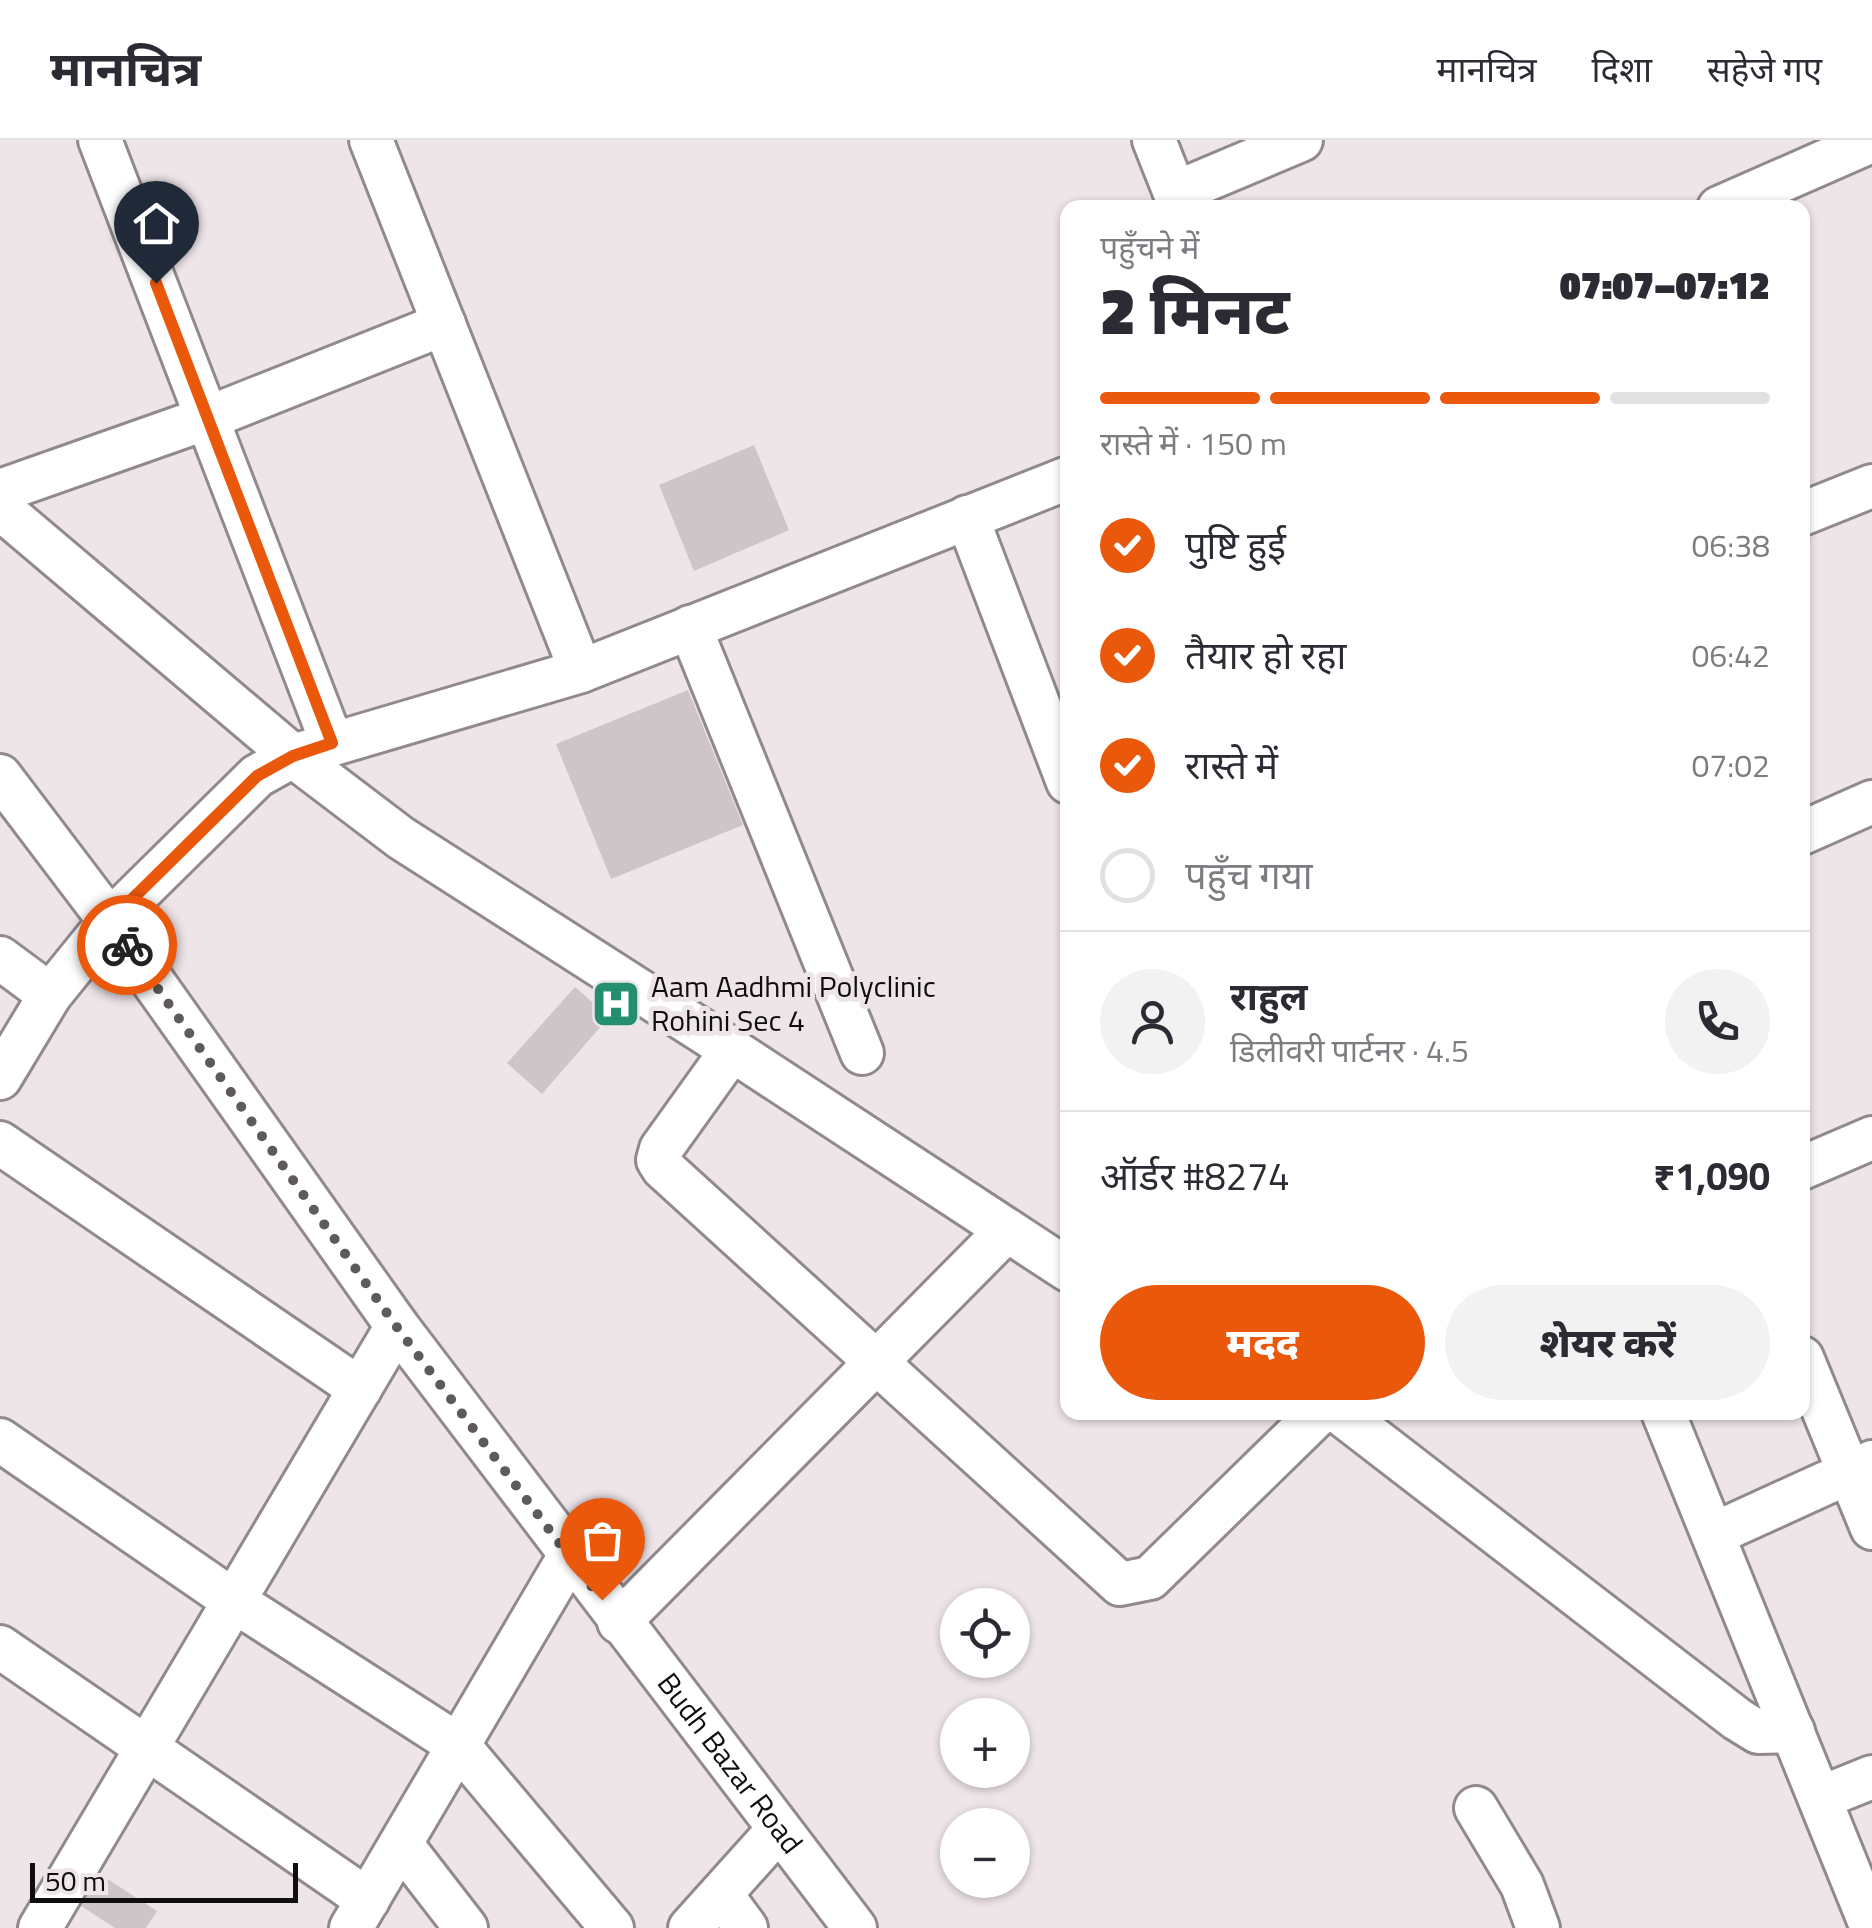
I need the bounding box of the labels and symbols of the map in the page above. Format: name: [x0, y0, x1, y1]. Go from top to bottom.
pin: [114, 181, 199, 284]
courier: [77, 895, 177, 995]
place label: Aam Aadhmi Polyclinic Rohini Sec 4: [651, 963, 936, 1043]
hospital icon: Aam Aadhmi Polyclinic Rohini Sec 4: [590, 978, 642, 1030]
pin: [560, 1498, 645, 1601]
street label: Budh Bazar Road: [647, 1662, 815, 1863]
scale bar: [30, 1858, 298, 1902]

